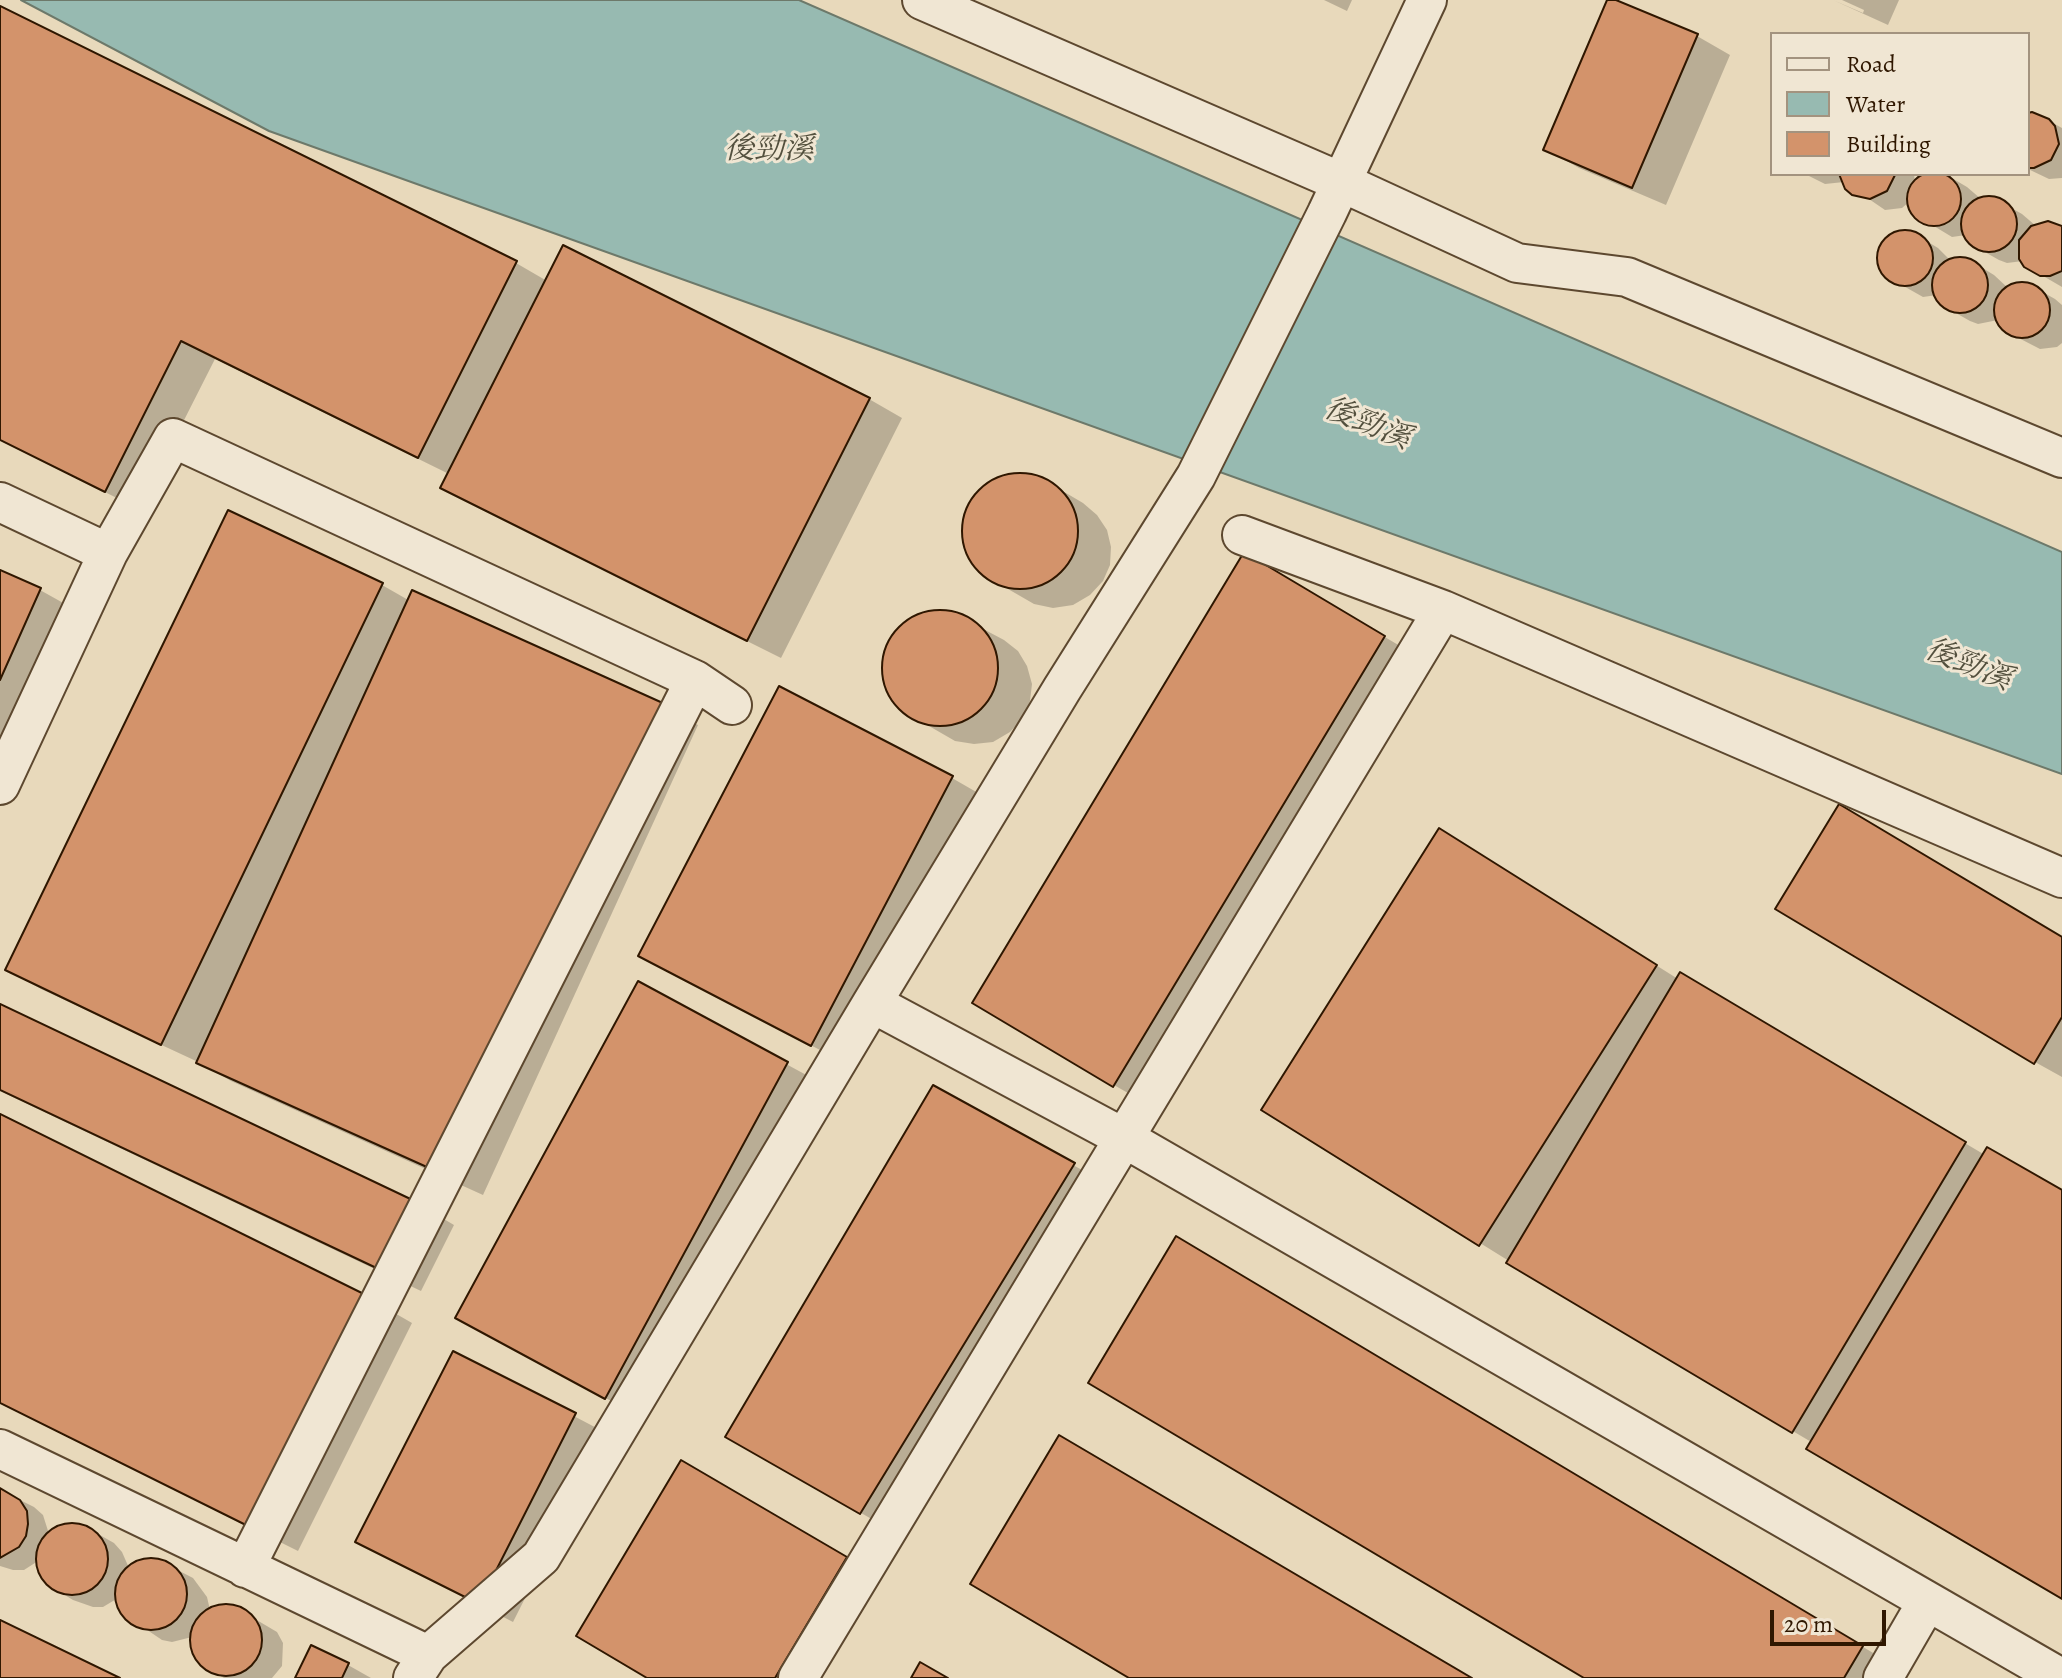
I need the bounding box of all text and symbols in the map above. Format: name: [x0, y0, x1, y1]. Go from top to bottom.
legend: [1770, 32, 2030, 176]
text: Road: [1846, 48, 1896, 80]
text: Water: [1846, 88, 1906, 120]
text: Building: [1846, 128, 1931, 160]
water label: 後勁溪: [724, 133, 814, 169]
water label: 後勁溪: [1319, 391, 1415, 459]
water label: 後勁溪: [1920, 632, 2016, 700]
scale bar: [1774, 1594, 1890, 1644]
text: 20 m: [1784, 1608, 1833, 1640]

